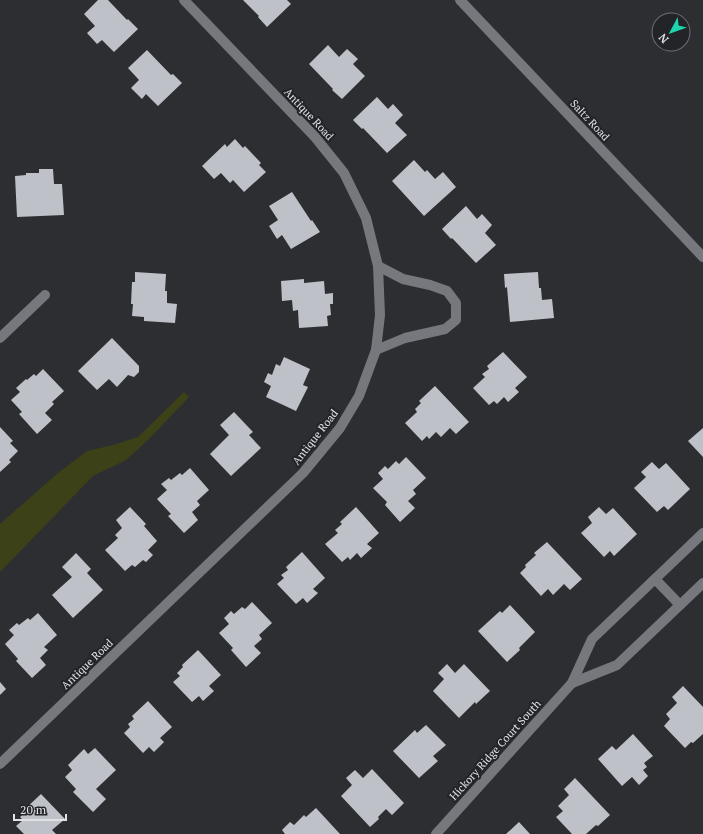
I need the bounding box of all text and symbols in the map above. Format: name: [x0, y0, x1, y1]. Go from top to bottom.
north arrow: [651, 12, 691, 52]
text: N: [655, 30, 671, 46]
street label: Antique Road: [281, 85, 337, 143]
street label: Saltz Road: [567, 96, 613, 144]
street label: Antique Road: [289, 406, 341, 468]
street label: Antique Road: [58, 636, 116, 692]
street label: Hickory Ridge Court South: [446, 697, 544, 803]
scale bar: [14, 796, 66, 822]
text: 20 m: [20, 802, 47, 817]

